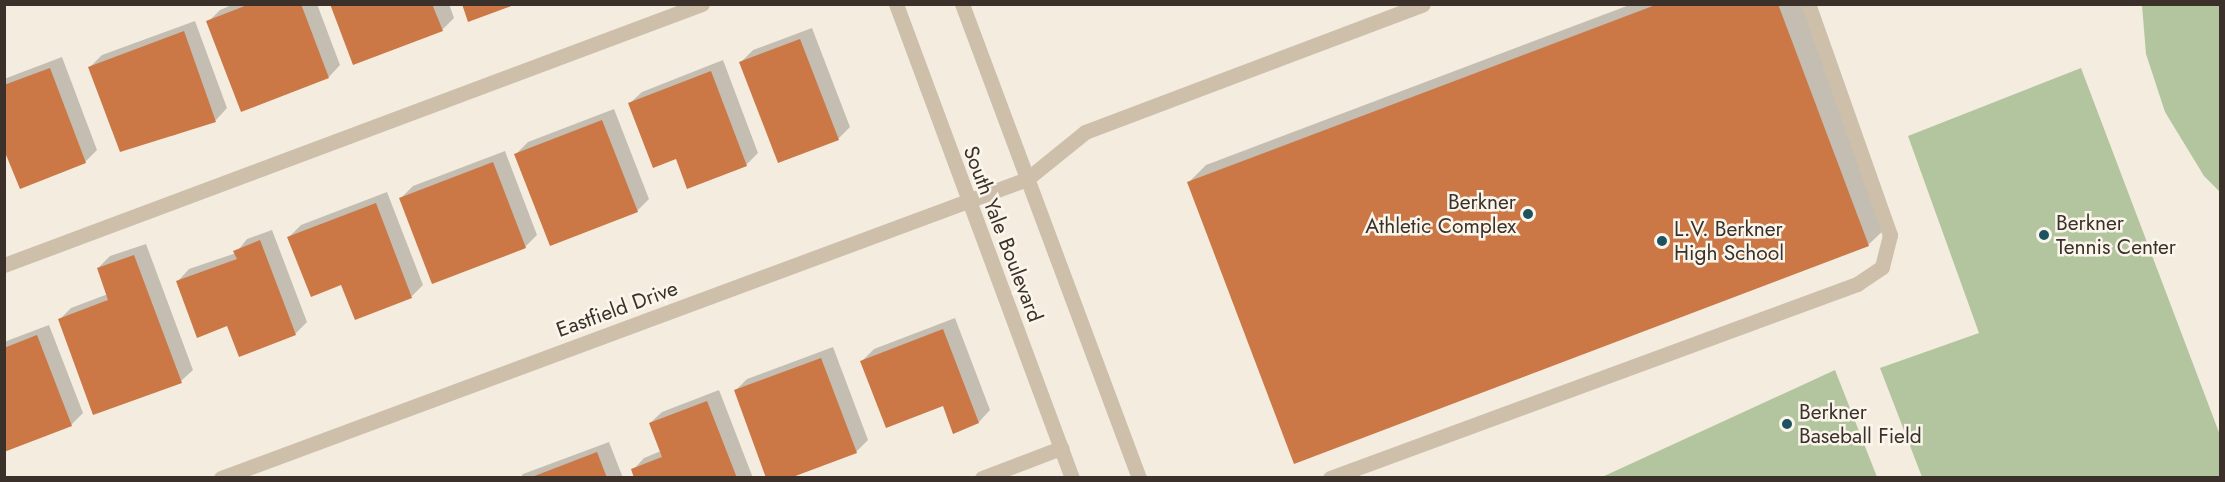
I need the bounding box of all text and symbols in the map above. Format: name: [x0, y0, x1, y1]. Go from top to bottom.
street label: South Yale Boulevard: [958, 143, 1048, 325]
place label: Berkner Athletic Complex: [1365, 189, 1516, 239]
marker: Berkner Athletic Complex: [1521, 207, 1535, 221]
place label: Berkner Tennis Center: [2056, 210, 2176, 260]
place label: L.V. Berkner High School: [1674, 216, 1784, 266]
marker: Berkner Tennis Center: [2037, 228, 2051, 242]
marker: L.V. Berkner High School: [1655, 234, 1669, 248]
street label: Eastfield Drive: [553, 275, 681, 343]
place label: Berkner Baseball Field: [1799, 399, 1922, 449]
marker: Berkner Baseball Field: [1780, 417, 1794, 431]

